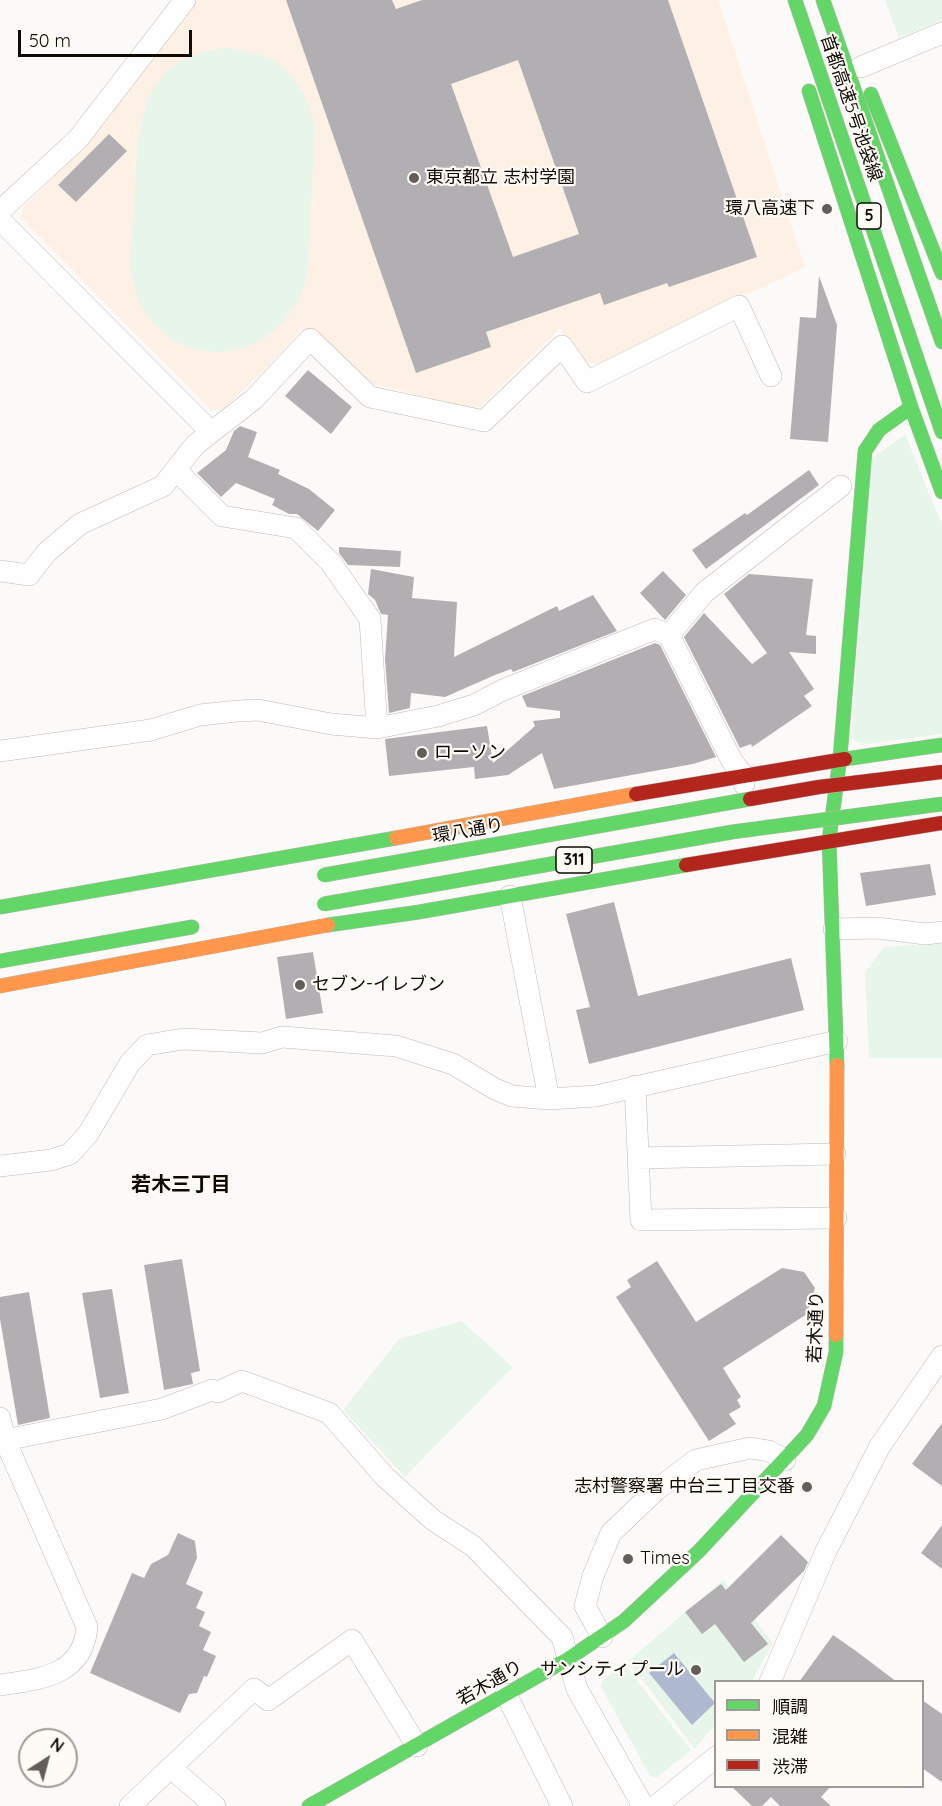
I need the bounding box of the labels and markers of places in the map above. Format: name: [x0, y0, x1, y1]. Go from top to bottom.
place label: 東京都立 志村学園: [426, 167, 575, 189]
marker: 東京都立 志村学園: [407, 171, 421, 185]
place label: 環八高速下: [725, 198, 815, 220]
marker: 環八高速下: [820, 202, 834, 216]
place label: ローソン: [434, 742, 506, 764]
marker: ローソン: [415, 746, 429, 760]
place label: セブン-イレブン: [312, 974, 445, 996]
marker: セブン-イレブン: [293, 978, 307, 992]
place label: 志村警察署 中台三丁目交番: [574, 1476, 795, 1498]
marker: 志村警察署 中台三丁目交番: [800, 1480, 814, 1494]
place label: Times: [640, 1548, 690, 1570]
marker: Times: [621, 1552, 635, 1566]
place label: サンシティプール: [540, 1659, 684, 1681]
marker: サンシティプール: [689, 1663, 703, 1677]

